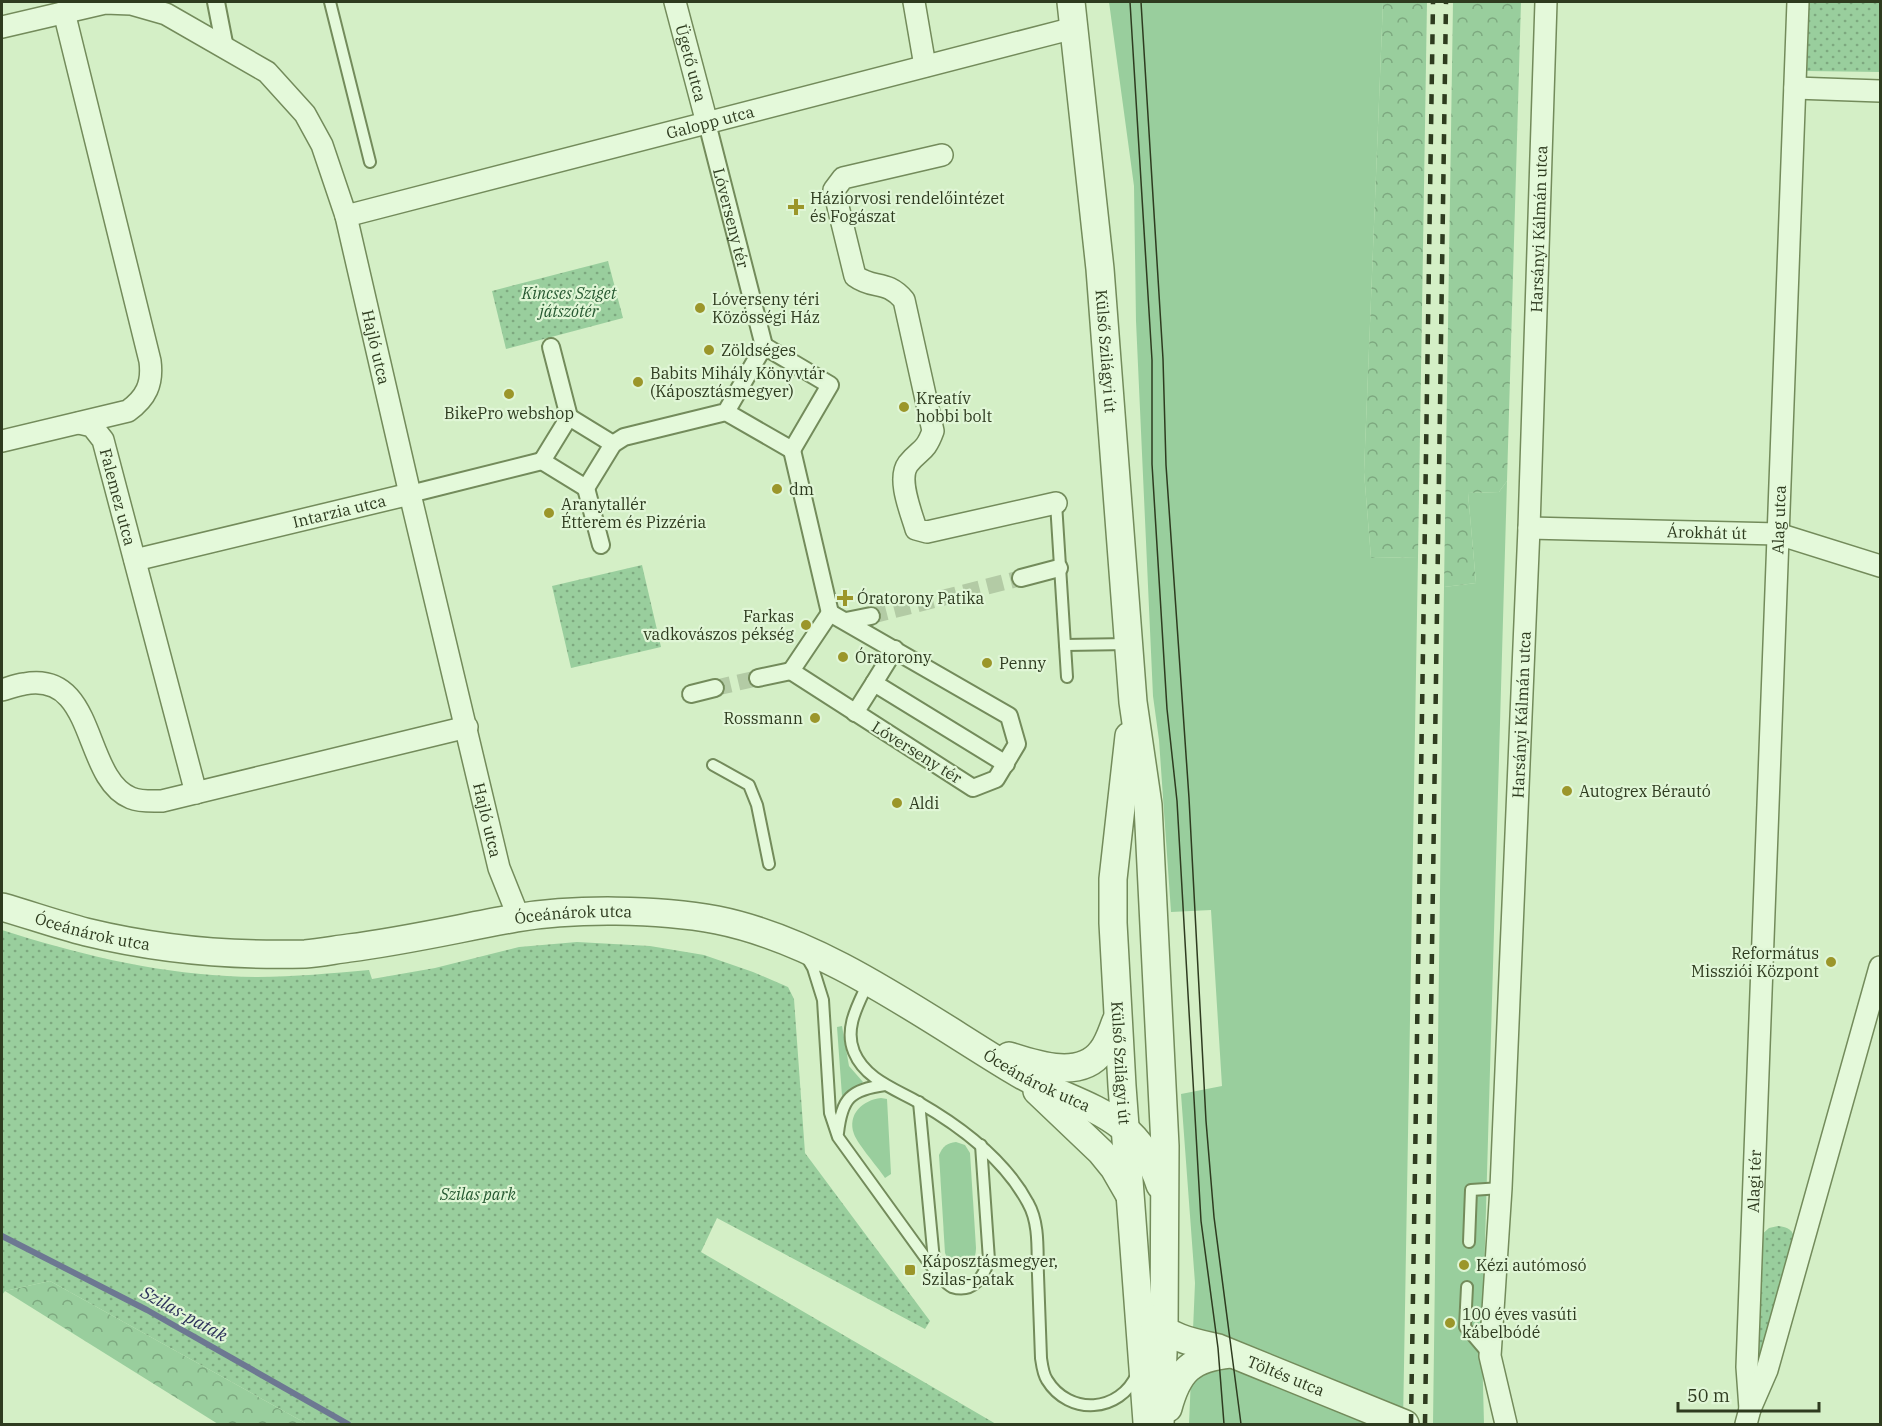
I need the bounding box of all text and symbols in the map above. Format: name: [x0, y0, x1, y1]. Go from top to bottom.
street label: Ügető utca: [671, 22, 711, 104]
street label: Galopp utca: [664, 101, 756, 143]
street label: Harsányi Kálmán utca: [1526, 145, 1551, 313]
street label: Lóverseny tér: [709, 166, 754, 270]
place label: Háziorvosi rendelőintézet és Fogászat: [810, 188, 1005, 226]
marker: Háziorvosi rendelőintézet és Fogászat: [787, 198, 805, 216]
park label: Kincses Sziget játszótér: [521, 283, 618, 321]
place label: Lóverseny téri Közösségi Ház: [712, 289, 820, 327]
street label: Külső Szilágyi út: [1092, 289, 1121, 414]
marker: Lóverseny téri Közösségi Ház: [693, 301, 707, 315]
street label: Hajló utca: [358, 308, 395, 387]
place label: Zöldséges: [721, 340, 796, 360]
marker: Zöldséges: [702, 343, 716, 357]
place label: Babits Mihály Könyvtár (Káposztásmegyer): [650, 363, 825, 401]
marker: Babits Mihály Könyvtár (Káposztásmegyer): [631, 375, 645, 389]
marker: BikePro webshop: [502, 387, 516, 401]
place label: Kreatív hobbi bolt: [916, 388, 992, 426]
marker: Kreatív hobbi bolt: [897, 400, 911, 414]
place label: BikePro webshop: [444, 403, 574, 423]
street label: Falemez utca: [96, 446, 140, 548]
place label: dm: [789, 479, 814, 499]
marker: dm: [770, 482, 784, 496]
street label: Alag utca: [1767, 484, 1790, 555]
street label: Intarzia utca: [290, 490, 388, 532]
place label: Aranytallér Étterem és Pizzéria: [561, 494, 707, 532]
marker: Aranytallér Étterem és Pizzéria: [542, 506, 556, 520]
street label: Árokhát út: [1667, 520, 1748, 543]
place label: Óratorony Patika: [857, 587, 985, 608]
marker: Óratorony Patika: [838, 591, 852, 605]
place label: Farkas vadkovászos pékség: [643, 606, 794, 644]
marker: Farkas vadkovászos pékség: [799, 618, 813, 632]
street label: Harsányi Kálmán utca: [1508, 630, 1535, 799]
place label: Óratorony: [855, 646, 932, 667]
marker: Óratorony: [836, 650, 850, 664]
place label: Penny: [999, 653, 1046, 673]
marker: Penny: [980, 656, 994, 670]
place label: Rossmann: [724, 708, 803, 728]
marker: Rossmann: [808, 711, 822, 725]
street label: Lóverseny tér: [868, 716, 966, 788]
street label: Hajló utca: [469, 781, 506, 860]
place label: Autogrex Bérautó: [1579, 781, 1711, 801]
marker: Autogrex Bérautó: [1560, 784, 1574, 798]
place label: Aldi: [909, 793, 939, 813]
marker: Aldi: [890, 796, 904, 810]
street label: Óceánárok utca: [513, 901, 633, 928]
street label: Óceánárok utca: [33, 907, 152, 954]
place label: Református Missziói Központ: [1691, 943, 1819, 981]
marker: Református Missziói Központ: [1824, 955, 1838, 969]
street label: Külső Szilágyi út: [1107, 1001, 1135, 1126]
street label: Óceánárok utca: [980, 1043, 1094, 1116]
street label: Alagi tér: [1743, 1149, 1765, 1213]
park label: Szilas park: [439, 1184, 517, 1204]
place label: Káposztásmegyer, Szilas-patak: [922, 1251, 1058, 1289]
place label: Kézi autómosó: [1476, 1255, 1587, 1275]
marker: Kézi autómosó: [1457, 1258, 1471, 1272]
marker: Káposztásmegyer, Szilas-patak: [903, 1263, 917, 1277]
water label: Szilas-patak: [136, 1280, 232, 1347]
place label: 100 éves vasúti kábelbódé: [1462, 1304, 1577, 1342]
marker: 100 éves vasúti kábelbódé: [1443, 1316, 1457, 1330]
street label: Töltés utca: [1244, 1351, 1328, 1400]
scale bar: [1678, 1375, 1819, 1413]
text: 50 m: [1687, 1384, 1730, 1407]

